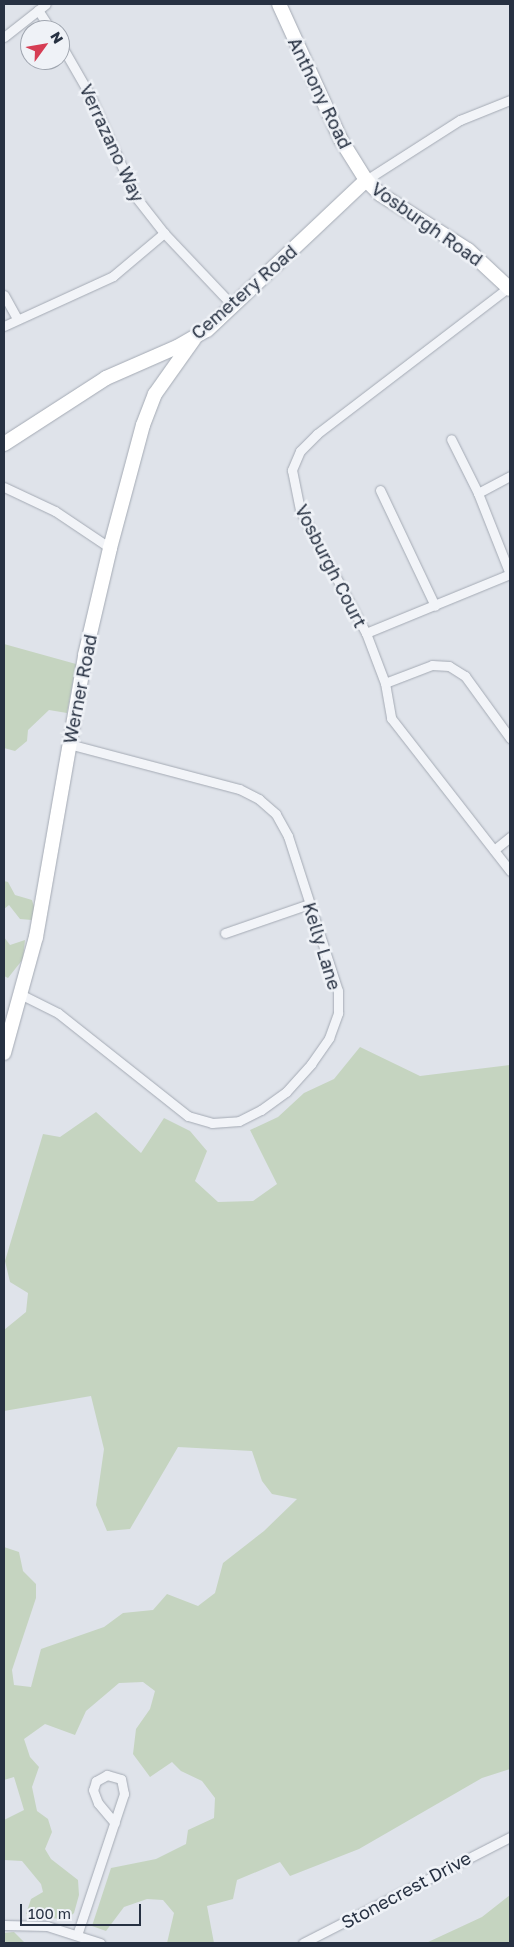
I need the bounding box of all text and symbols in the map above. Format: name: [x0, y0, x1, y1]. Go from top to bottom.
north arrow: [20, 20, 70, 70]
text: N: [47, 28, 67, 46]
street label: Anthony Road: [284, 34, 356, 152]
street label: Verrazano Way: [75, 81, 149, 205]
street label: Vosburgh Road: [367, 178, 487, 270]
street label: Cemetery Road: [187, 240, 301, 344]
street label: Vosburgh Court: [291, 501, 371, 631]
street label: Werner Road: [59, 632, 101, 746]
street label: Kelly Lane: [298, 900, 346, 992]
street label: Stonecrest Drive: [338, 1847, 474, 1933]
scale bar: [22, 1894, 144, 1926]
text: 100 m: [28, 1904, 71, 1922]

